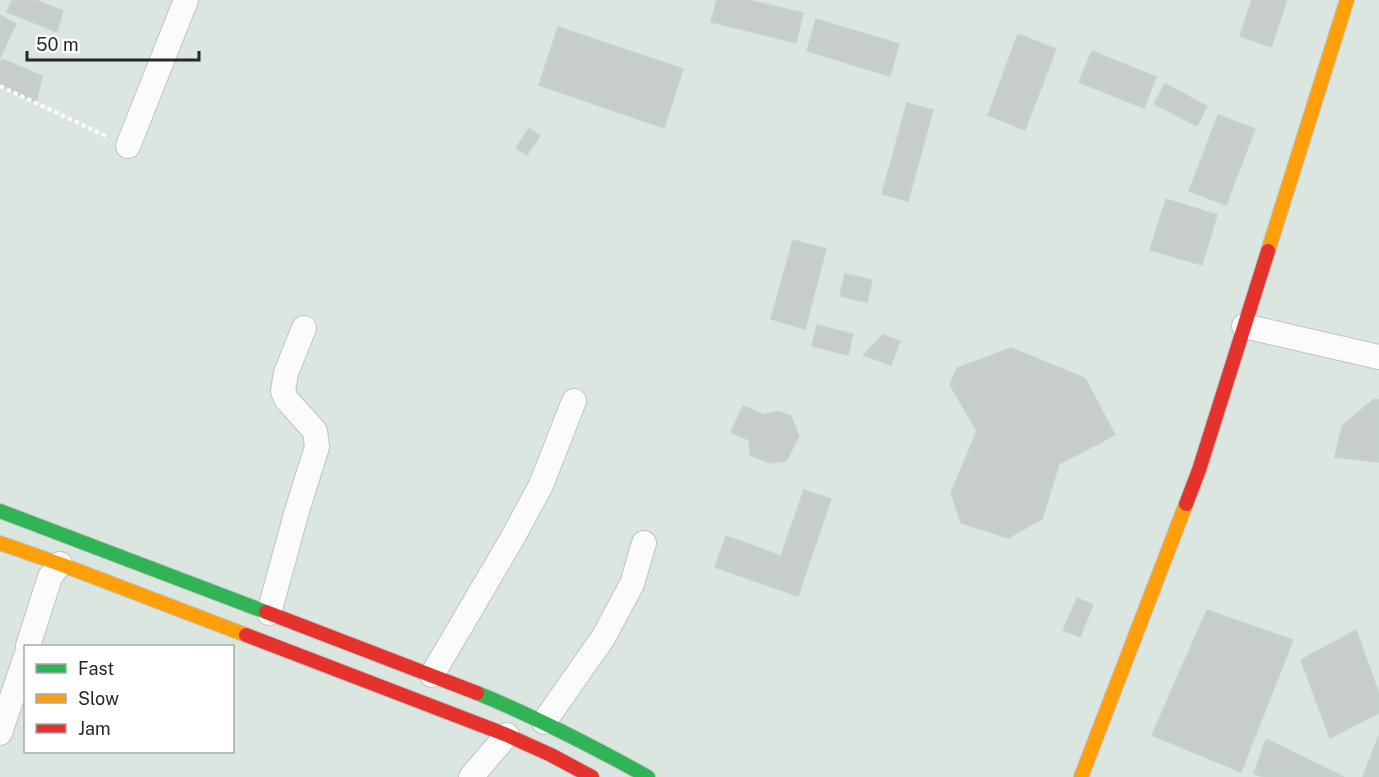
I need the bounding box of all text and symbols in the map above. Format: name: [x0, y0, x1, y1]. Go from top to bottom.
scale bar: [27, 24, 200, 62]
text: 50 m: [36, 34, 79, 55]
legend: [24, 645, 234, 753]
text: Fast: [78, 658, 114, 679]
text: Slow: [78, 688, 119, 709]
text: Jam: [78, 718, 111, 739]

